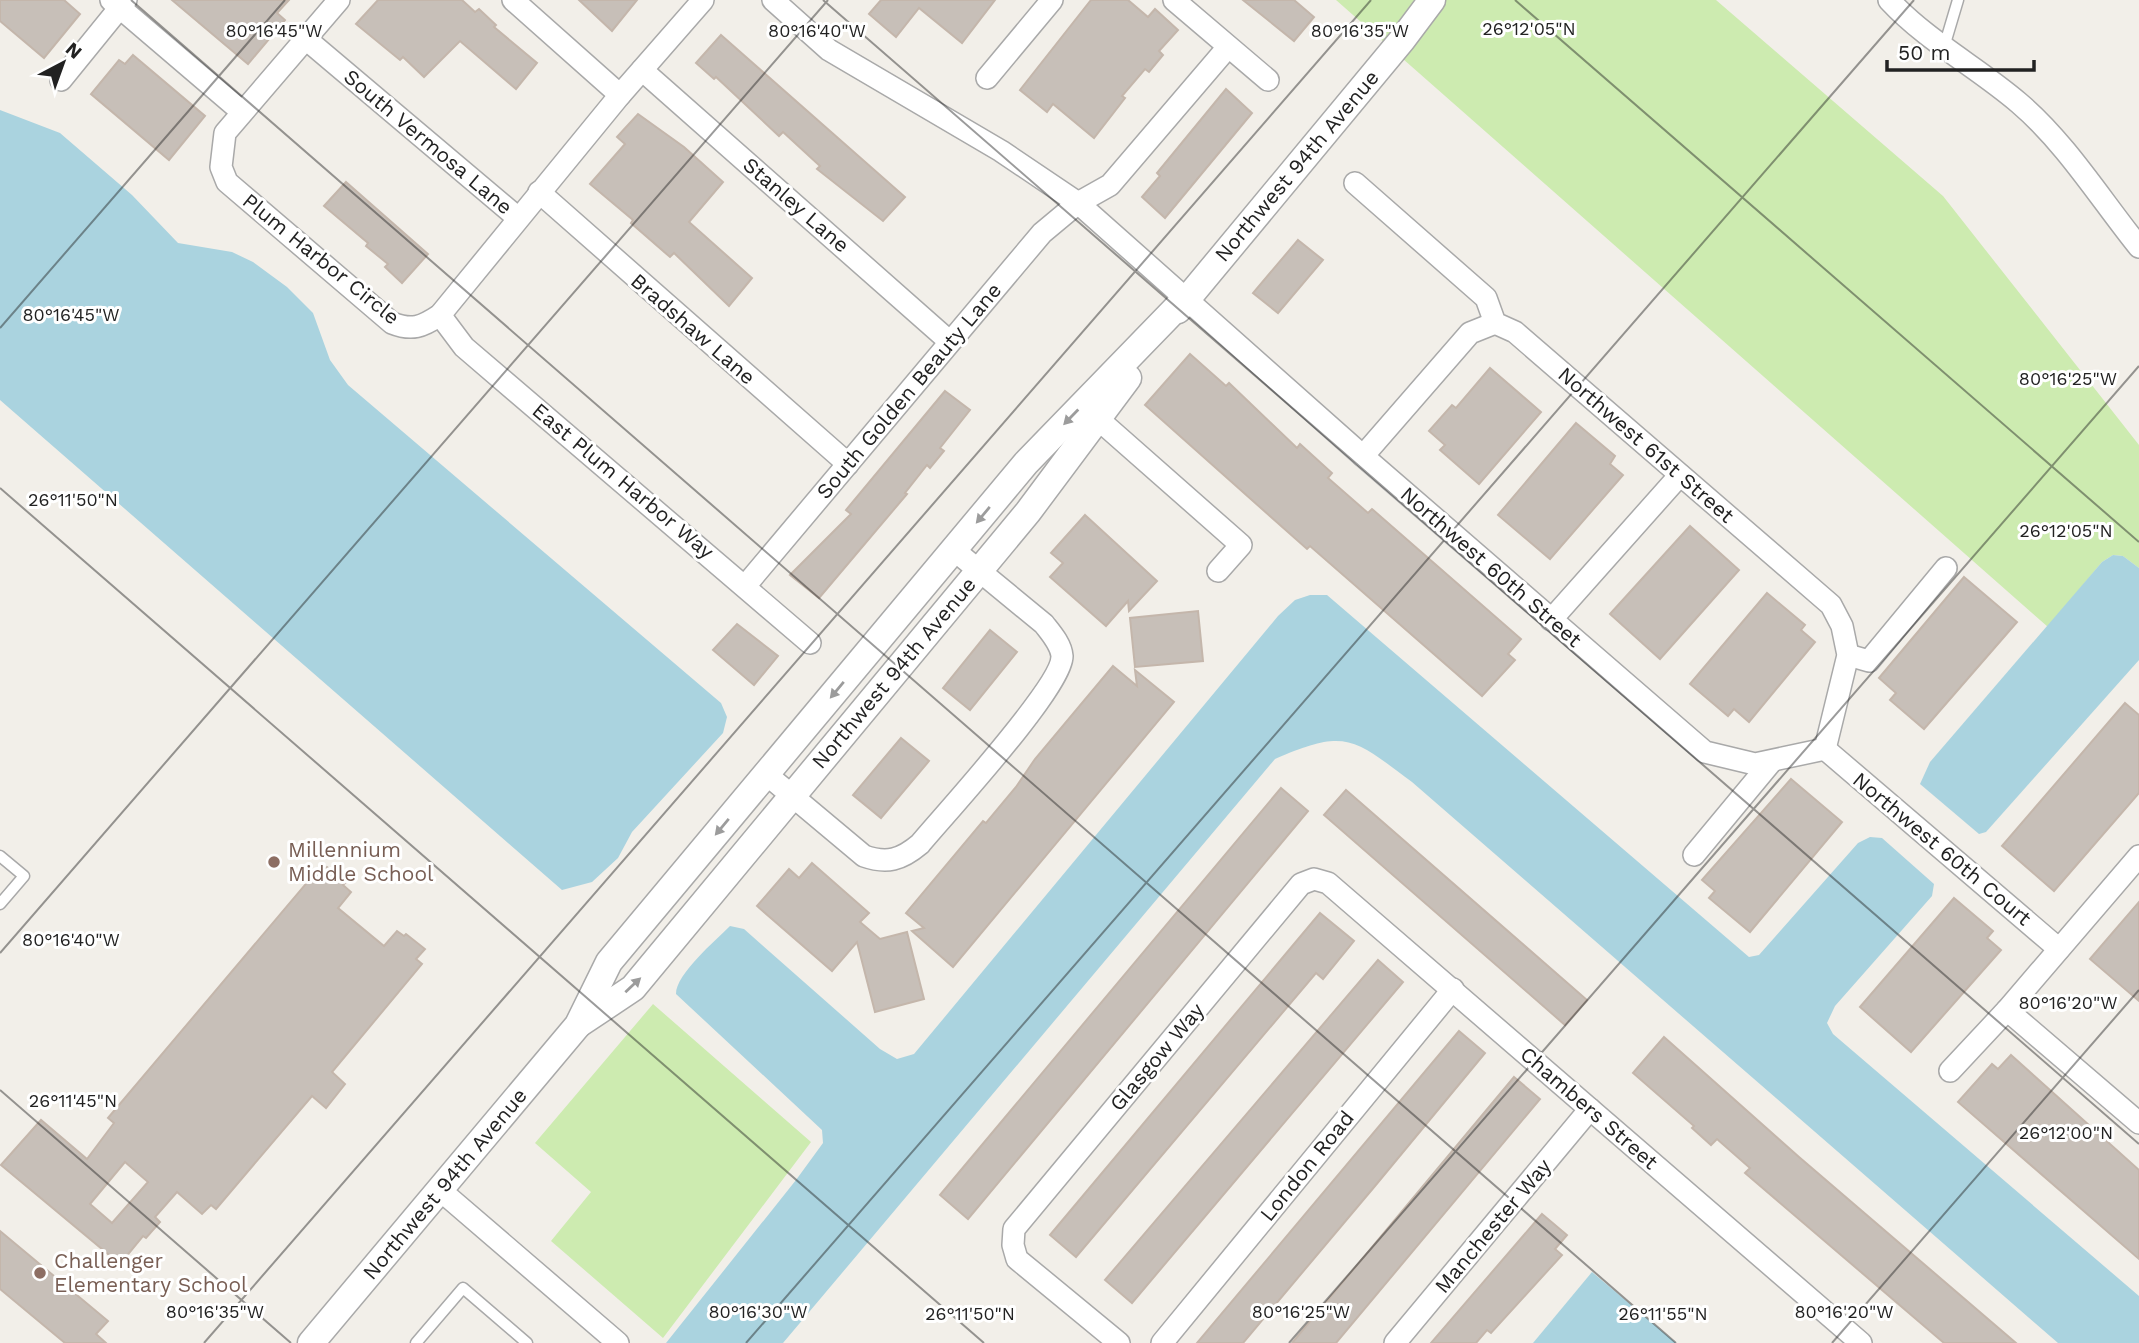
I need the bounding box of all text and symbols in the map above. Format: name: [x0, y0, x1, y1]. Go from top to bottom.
text: 26°12'05"N: [1482, 18, 1576, 39]
text: 80°16'45"W: [225, 20, 323, 41]
text: 80°16'40"W: [768, 20, 866, 41]
text: 80°16'35"W: [1311, 20, 1409, 41]
north arrow: [28, 28, 98, 98]
scale bar: [1887, 28, 2034, 72]
text: N: [61, 37, 87, 64]
text: 50 m: [1898, 40, 1950, 65]
street label: South Vermosa Lane: [339, 64, 518, 219]
street label: Northwest 94th Avenue: [1209, 65, 1384, 266]
street label: Stanley Lane: [738, 152, 854, 257]
street label: Plum Harbor Circle: [238, 188, 405, 330]
street label: Bradshaw Lane: [626, 268, 761, 389]
street label: South Golden Beauty Lane: [811, 278, 1006, 504]
text: 80°16'45"W: [22, 304, 120, 325]
street label: Northwest 61st Street: [1553, 361, 1740, 528]
text: 80°16'25"W: [2019, 368, 2117, 389]
street label: East Plum Harbor Way: [527, 397, 719, 564]
one-way arrow: [1064, 408, 1080, 425]
street label: Northwest 60th Street: [1396, 481, 1587, 652]
text: 26°11'50"N: [28, 489, 118, 510]
one-way arrow: [975, 506, 990, 524]
text: 26°12'05"N: [2019, 520, 2113, 541]
street label: Northwest 94th Avenue: [806, 572, 981, 773]
one-way arrow: [829, 680, 844, 698]
street label: Northwest 60th Court: [1848, 767, 2037, 931]
one-way arrow: [715, 818, 730, 835]
place label: Millennium Middle School: [288, 837, 434, 886]
marker: Millennium Middle School: [266, 854, 282, 870]
text: 80°16'40"W: [22, 929, 120, 950]
one-way arrow: [624, 978, 641, 994]
text: 80°16'20"W: [2019, 992, 2117, 1013]
street label: Glasgow Way: [1104, 997, 1209, 1116]
street label: Chambers Street: [1515, 1041, 1663, 1174]
street label: Northwest 94th Avenue: [357, 1083, 532, 1284]
text: 26°11'45"N: [29, 1090, 117, 1111]
street label: London Road: [1254, 1105, 1359, 1226]
text: 26°12'00"N: [2019, 1122, 2113, 1143]
street label: Manchester Way: [1429, 1153, 1556, 1298]
place label: Challenger Elementary School: [54, 1248, 248, 1297]
marker: Challenger Elementary School: [32, 1265, 48, 1281]
text: 80°16'35"W: [166, 1301, 264, 1322]
text: 80°16'30"W: [709, 1301, 807, 1322]
text: 80°16'25"W: [1252, 1301, 1350, 1322]
text: 80°16'20"W: [1795, 1301, 1893, 1322]
text: 26°11'50"N: [925, 1303, 1015, 1324]
text: 26°11'55"N: [1618, 1303, 1708, 1324]

